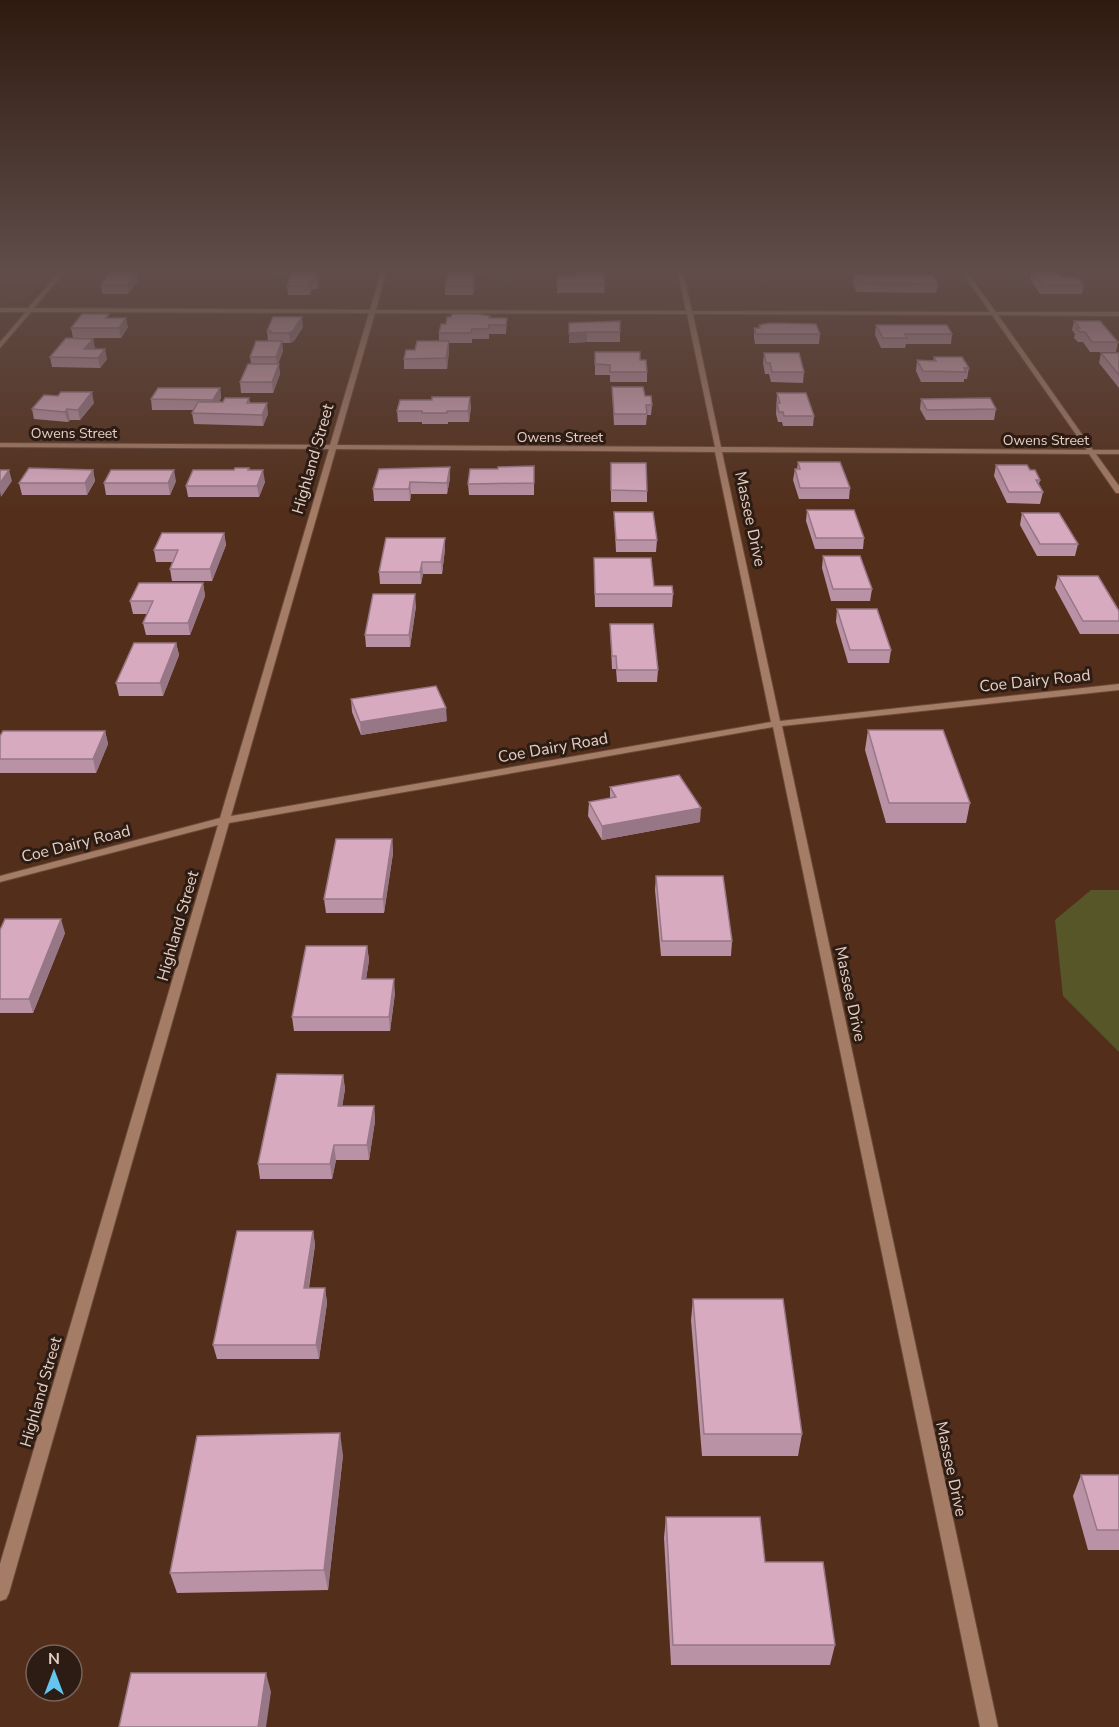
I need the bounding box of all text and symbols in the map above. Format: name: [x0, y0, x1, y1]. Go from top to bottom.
street label: Highland Street: [287, 401, 339, 517]
street label: Owens Street: [31, 424, 117, 443]
street label: Owens Street: [517, 428, 603, 447]
street label: Owens Street: [1003, 431, 1089, 450]
street label: Massee Drive: [729, 469, 771, 569]
street label: Coe Dairy Road: [978, 664, 1092, 698]
street label: Coe Dairy Road: [496, 727, 610, 769]
street label: Coe Dairy Road: [19, 820, 133, 868]
street label: Highland Street: [152, 868, 204, 984]
street label: Massee Drive: [829, 944, 871, 1044]
street label: Highland Street: [15, 1334, 67, 1450]
street label: Massee Drive: [930, 1419, 972, 1519]
north arrow: [24, 1643, 84, 1703]
text: N: [48, 1648, 60, 1670]

